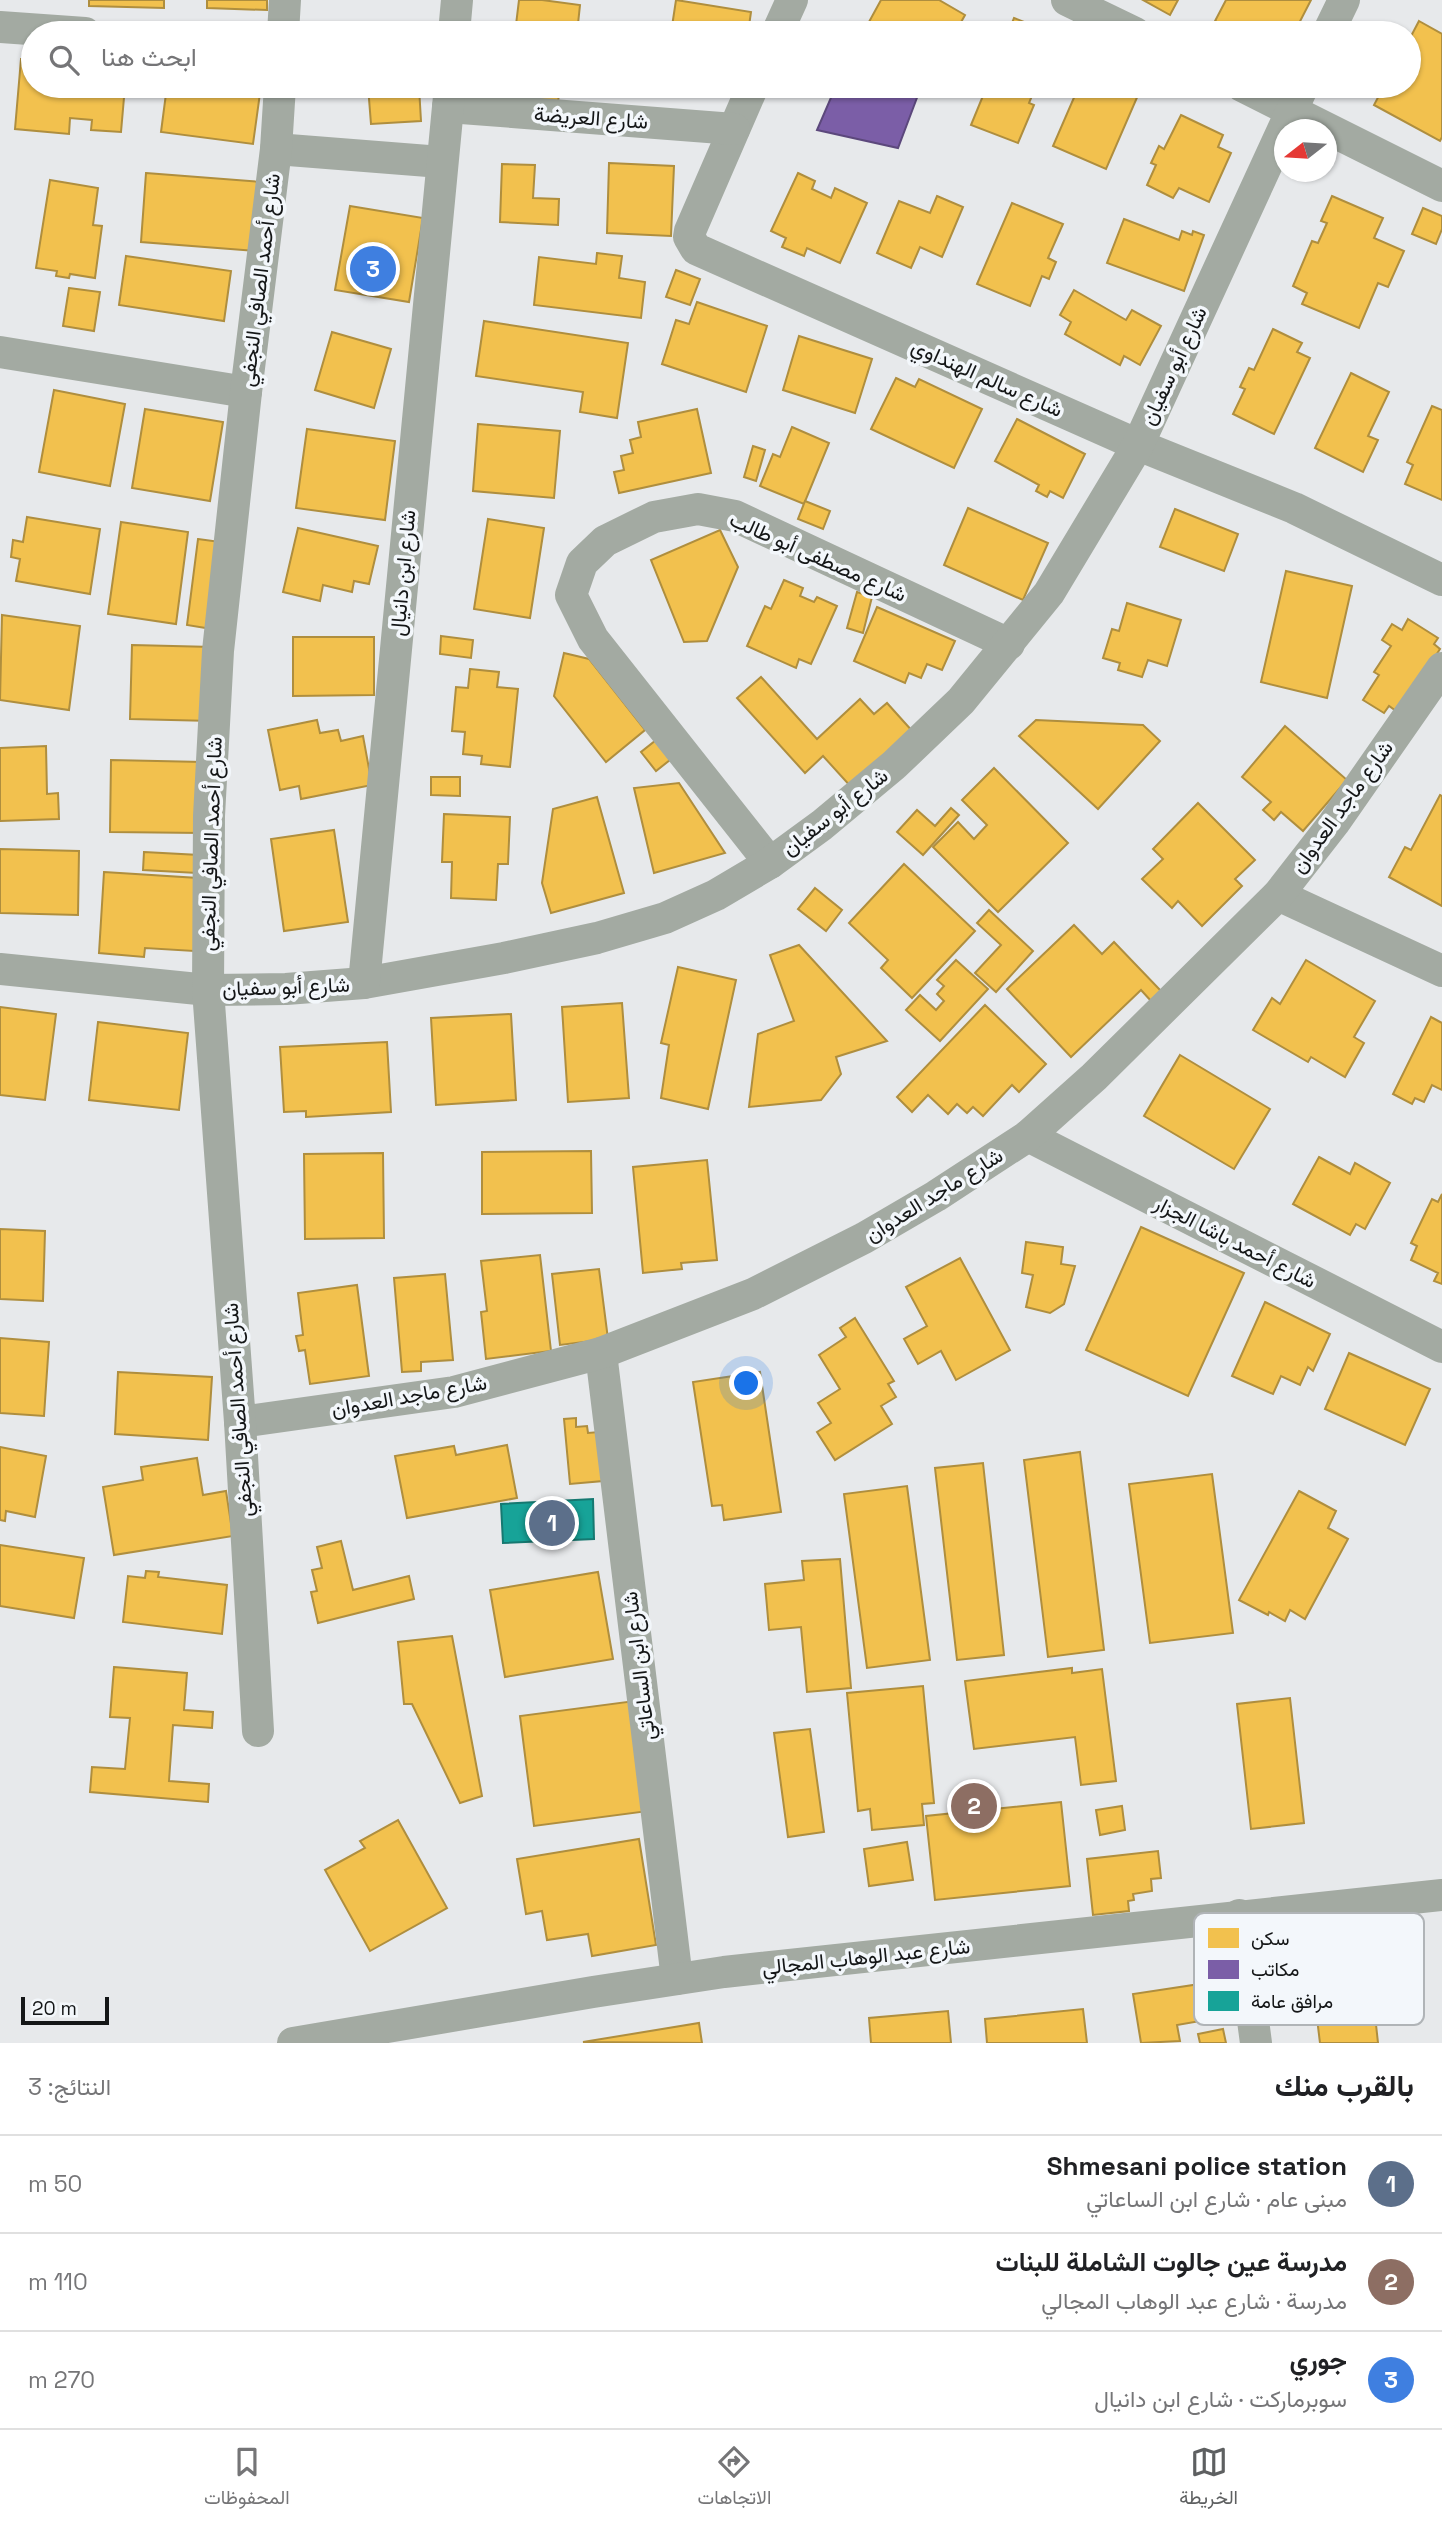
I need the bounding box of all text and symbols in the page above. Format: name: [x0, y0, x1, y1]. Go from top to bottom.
search box: [21, 21, 1421, 98]
text: ابحث هنا: [101, 40, 197, 74]
icon: search: [45, 41, 83, 79]
street label: شارع العريضة: [533, 100, 649, 136]
north arrow: [1274, 119, 1337, 182]
street label: شارع أحمد الصافي النجفي: [233, 172, 290, 389]
pin: 3: [350, 243, 396, 295]
street label: شارع أبو سفيان: [1134, 302, 1214, 430]
street label: شارع سالم الهنداوي: [906, 332, 1067, 427]
street label: شارع مصطفى أبو طالب: [725, 505, 911, 609]
street label: شارع ابن دانيال: [384, 509, 422, 637]
street label: شارع ماجد العدوان: [1284, 735, 1400, 879]
street label: شارع أحمد الصافي النجفي: [193, 736, 232, 952]
street label: شارع أبو سفيان: [776, 762, 894, 862]
street label: شارع أبو سفيان: [222, 971, 350, 1003]
street label: شارع ماجد العدوان: [860, 1141, 1008, 1249]
street label: شارع أحمد باشا الجزار: [1148, 1189, 1321, 1295]
street label: شارع أحمد الصافي النجفي: [217, 1302, 262, 1518]
your location: [729, 1366, 763, 1400]
street label: شارع ماجد العدوان: [329, 1369, 489, 1423]
pin: 1: [529, 1497, 575, 1549]
street label: شارع ابن الساعاتي: [616, 1590, 665, 1742]
pin: 2: [951, 1780, 997, 1832]
legend: [1194, 1913, 1424, 2025]
text: سكن: [1251, 1926, 1289, 1951]
street label: شارع عبد الوهاب المجالي: [761, 1932, 972, 1985]
text: مكاتب: [1251, 1957, 1299, 1982]
text: مرافق عامة: [1251, 1989, 1333, 2014]
scale bar: [21, 1994, 108, 2026]
text: 20 m: [32, 1996, 77, 2021]
text: بالقرب منك: [1275, 2066, 1414, 2105]
text: النتائج: 3: [28, 2072, 111, 2102]
text: Shmesani police station: [1047, 2149, 1347, 2183]
text: 50 m: [28, 2169, 82, 2199]
text: 1: [1386, 2169, 1396, 2199]
text: مبنى عام · شارع ابن الساعاتي: [1086, 2184, 1347, 2214]
text: مدرسة عين جالوت الشاملة للبنات: [995, 2245, 1347, 2279]
text: 110 m: [28, 2267, 88, 2297]
text: 2: [1384, 2267, 1398, 2297]
text: مدرسة · شارع عبد الوهاب المجالي: [1041, 2286, 1347, 2316]
text: جوري: [1289, 2343, 1347, 2377]
text: 270 m: [28, 2365, 95, 2395]
text: 3: [1384, 2365, 1398, 2395]
text: سوبرماركت · شارع ابن دانيال: [1094, 2384, 1347, 2414]
tab: المحفوظات: [204, 2443, 290, 2514]
tab: الاتجاهات: [698, 2443, 771, 2514]
tab: الخريطة: [1179, 2443, 1238, 2514]

